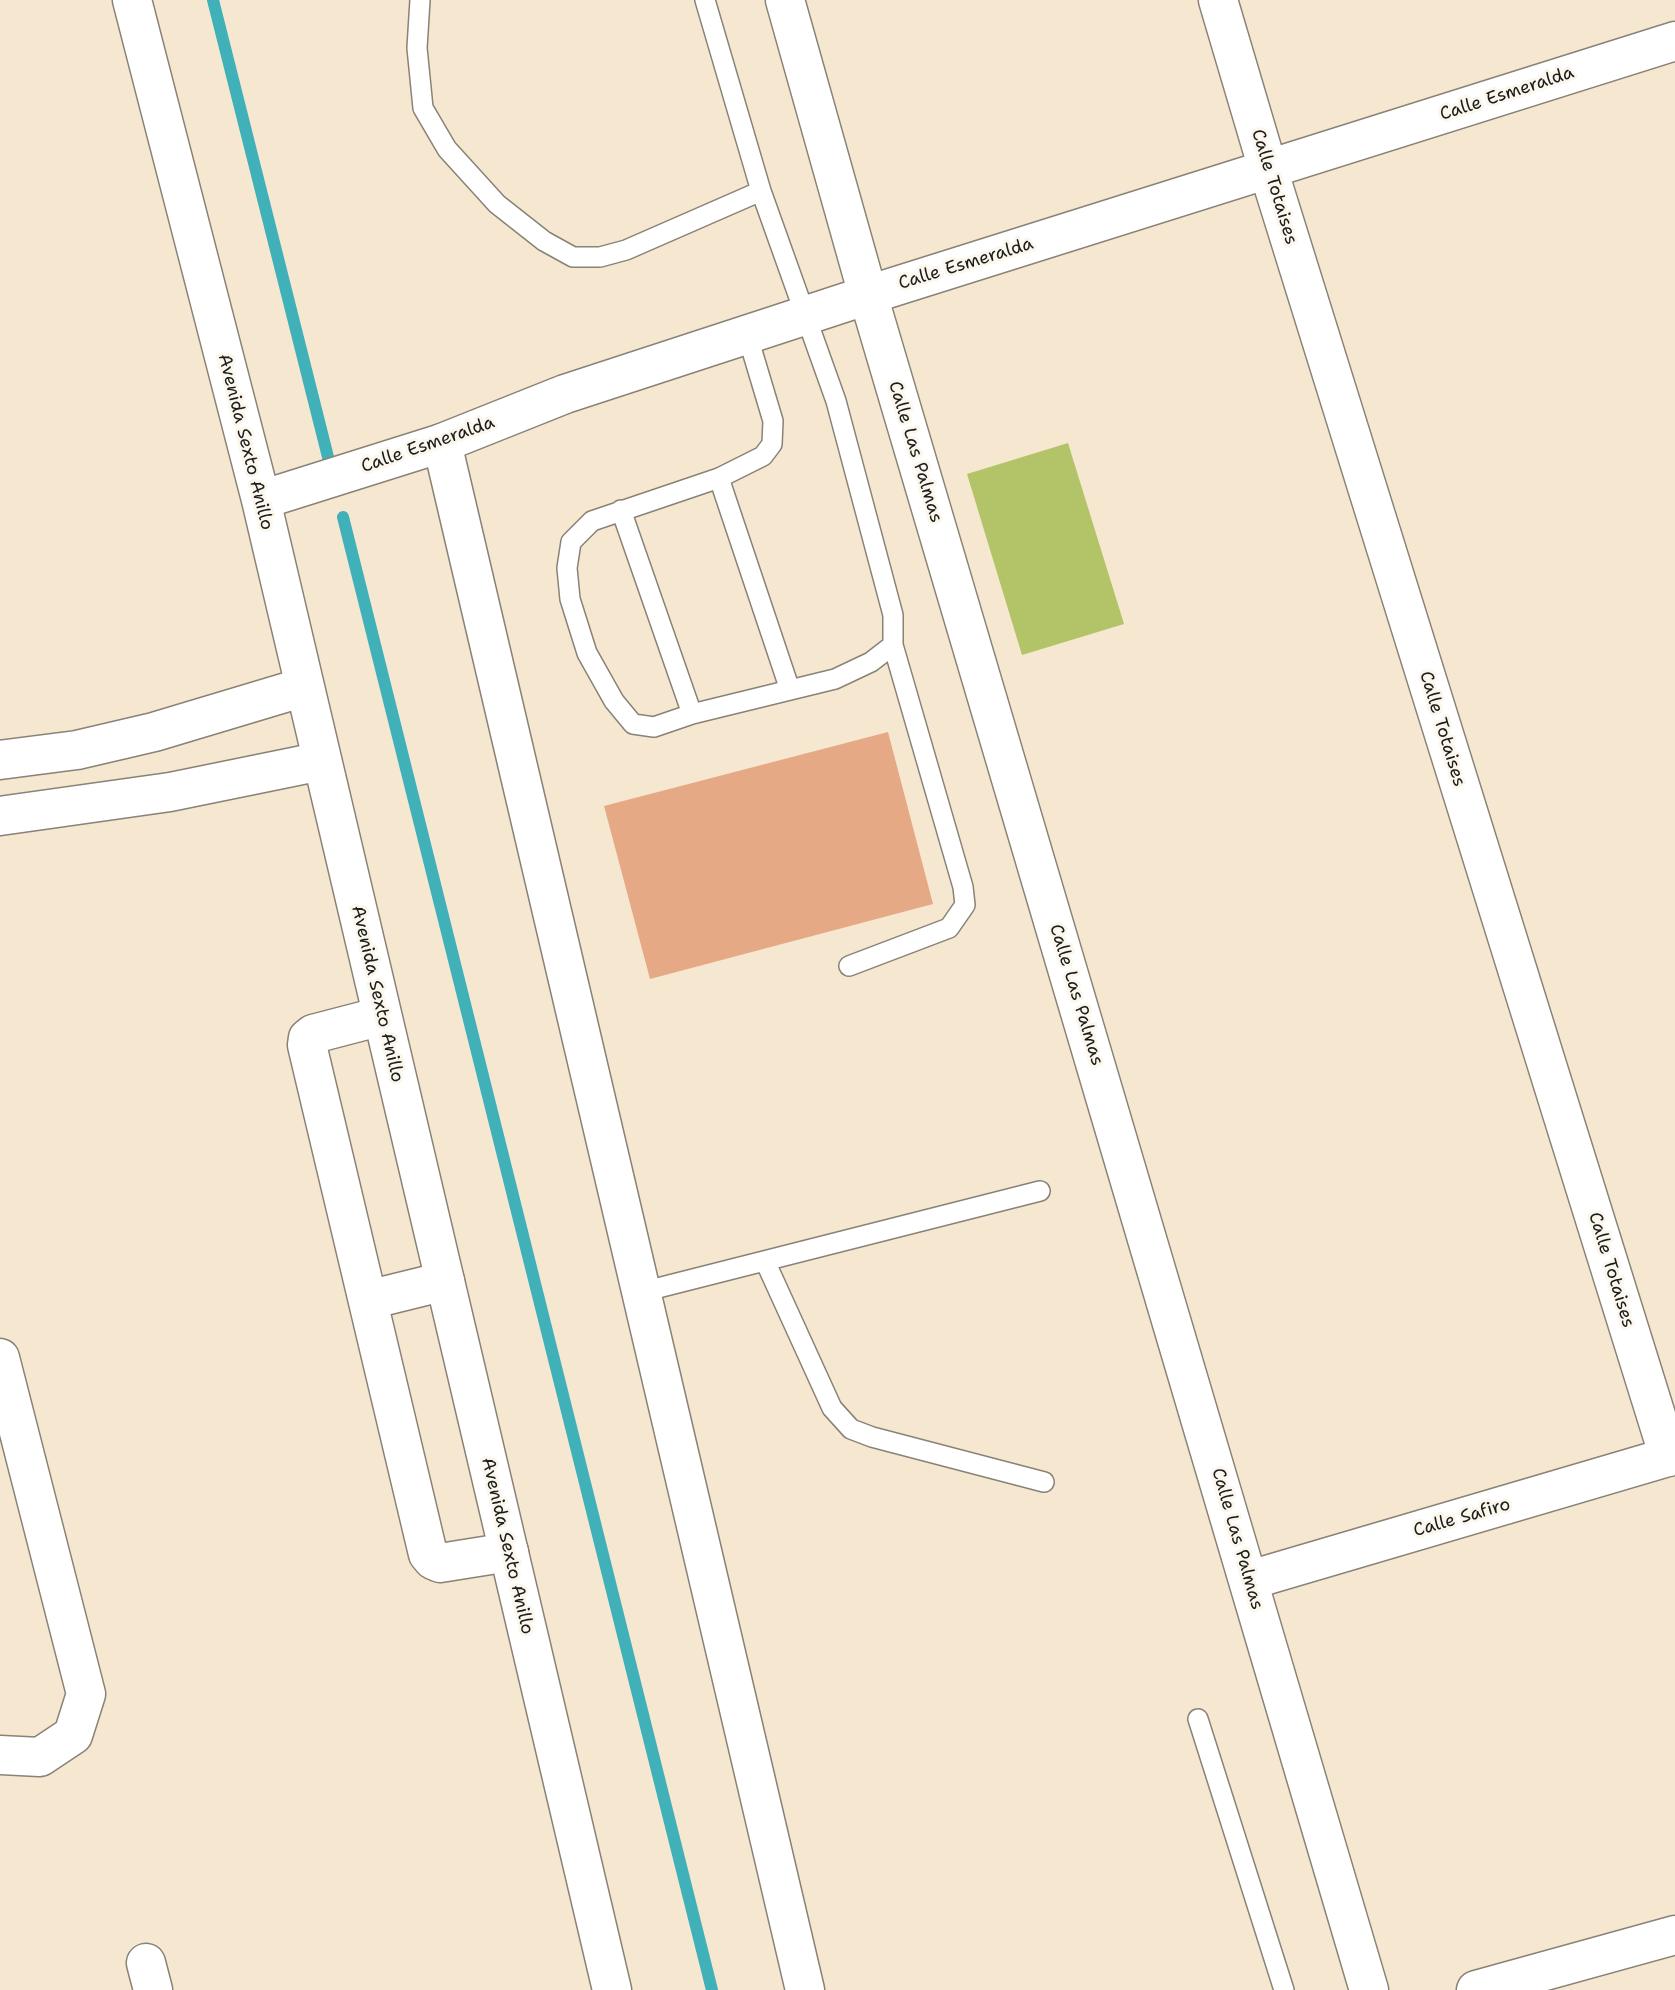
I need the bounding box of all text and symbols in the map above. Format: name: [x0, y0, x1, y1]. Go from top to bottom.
street label: Calle Esmeralda: [1437, 62, 1577, 126]
street label: Calle Totaises: [1246, 127, 1302, 247]
street label: Calle Esmeralda: [896, 233, 1036, 295]
street label: Avenida Sexto Anillo: [213, 352, 277, 532]
street label: Calle Las Palmas: [883, 379, 947, 525]
street label: Calle Esmeralda: [358, 412, 498, 478]
street label: Calle Totaises: [1414, 669, 1470, 789]
street label: Avenida Sexto Anillo: [346, 904, 408, 1084]
street label: Calle Las Palmas: [1044, 922, 1108, 1068]
street label: Calle Totaises: [1583, 1210, 1639, 1330]
street label: Avenida Sexto Anillo: [476, 1456, 538, 1636]
street label: Calle Las Palmas: [1206, 1466, 1268, 1612]
street label: Calle Safiro: [1411, 1494, 1513, 1542]

